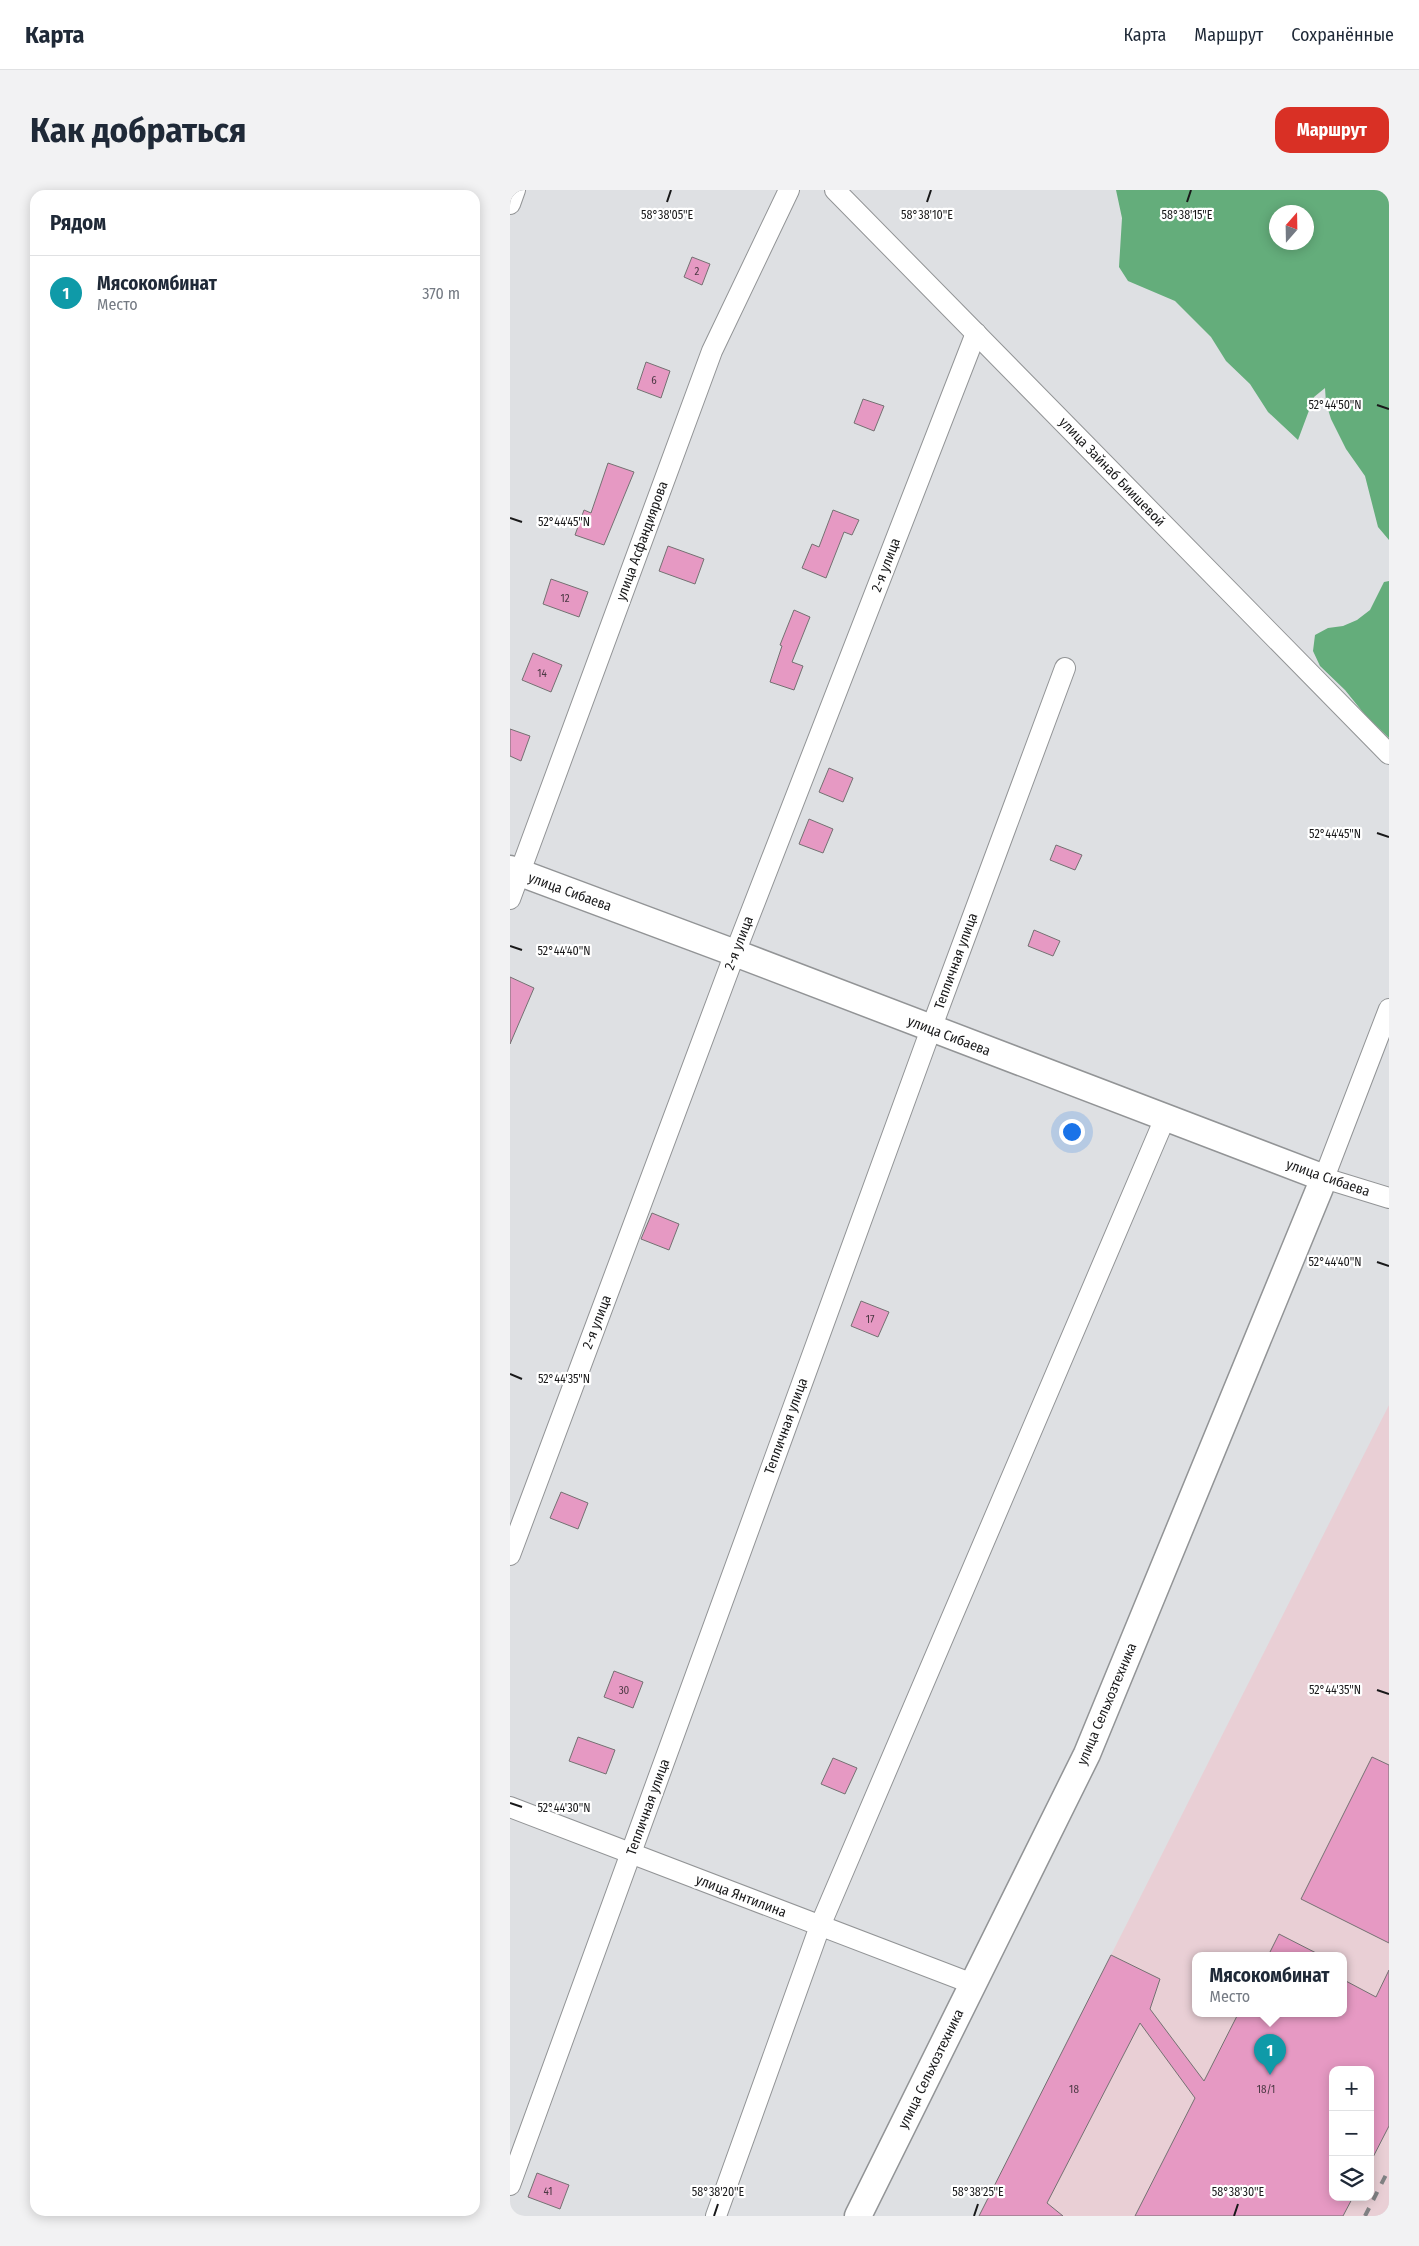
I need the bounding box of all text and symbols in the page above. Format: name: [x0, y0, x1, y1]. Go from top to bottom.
text: Карта: [25, 21, 84, 49]
text: Карта: [1123, 24, 1166, 46]
text: Маршрут: [1194, 24, 1263, 46]
text: Сохранённые: [1291, 24, 1394, 46]
button: Маршрут: [1275, 107, 1389, 153]
text: Как добраться: [30, 109, 247, 151]
north arrow: [1269, 205, 1314, 250]
text: 58°38'05"E: [641, 208, 693, 222]
text: 58°38'10"E: [901, 208, 953, 222]
text: 58°38'15"E: [1162, 208, 1213, 222]
text: Рядом: [50, 210, 106, 236]
house number: 2: [695, 265, 700, 278]
text: Мясокомбинат: [97, 272, 217, 295]
text: 1: [63, 284, 69, 303]
text: 370 m: [422, 284, 460, 303]
text: Место: [97, 295, 138, 314]
house number: 6: [651, 374, 657, 387]
text: 52°44'50"N: [1308, 398, 1362, 412]
street label: улица Зайнаб Биишевой: [1055, 414, 1169, 530]
street label: улица Асфандиярова: [612, 479, 672, 603]
text: 52°44'45"N: [538, 515, 590, 529]
street label: 2-я улица: [868, 535, 904, 594]
house number: 12: [560, 592, 570, 605]
house number: 14: [537, 667, 547, 680]
text: 52°44'45"N: [1309, 827, 1361, 841]
street label: улица Сибаева: [526, 869, 614, 915]
street label: Тепличная улица: [931, 910, 981, 1012]
street label: 2-я улица: [721, 913, 757, 972]
text: 52°44'40"N: [537, 944, 591, 958]
street label: улица Сибаева: [905, 1012, 993, 1060]
your location: [1059, 1119, 1085, 1145]
street label: улица Сибаева: [1284, 1156, 1372, 1200]
text: 52°44'40"N: [1308, 1255, 1362, 1269]
street label: 2-я улица: [579, 1292, 615, 1351]
house number: 17: [866, 1313, 875, 1326]
text: 52°44'35"N: [538, 1372, 590, 1386]
street label: Тепличная улица: [761, 1375, 811, 1477]
street label: улица Сельхозтехника: [1074, 1640, 1140, 1768]
text: 52°44'35"N: [1309, 1683, 1361, 1697]
house number: 30: [619, 1684, 630, 1697]
street label: Тепличная улица: [623, 1756, 673, 1858]
text: 52°44'30"N: [537, 1801, 591, 1815]
street label: улица Янтилина: [693, 1871, 789, 1921]
popup: [1192, 1952, 1347, 2017]
text: Мясокомбинат: [1210, 1964, 1329, 1987]
text: Место: [1210, 1987, 1250, 2006]
street label: улица Сельхозтехника: [895, 2006, 967, 2132]
pin: 1: [1254, 2034, 1286, 2075]
map controls: [1329, 2066, 1374, 2201]
button: +: [1329, 2066, 1374, 2111]
house number: 18: [1069, 2083, 1079, 2096]
house number: 18/1: [1257, 2083, 1275, 2096]
button: −: [1329, 2111, 1374, 2156]
button: layers: [1329, 2156, 1374, 2201]
house number: 41: [543, 2185, 553, 2198]
text: 58°38'20"E: [692, 2185, 745, 2199]
text: 58°38'25"E: [952, 2185, 1004, 2199]
text: 58°38'30"E: [1212, 2185, 1265, 2199]

